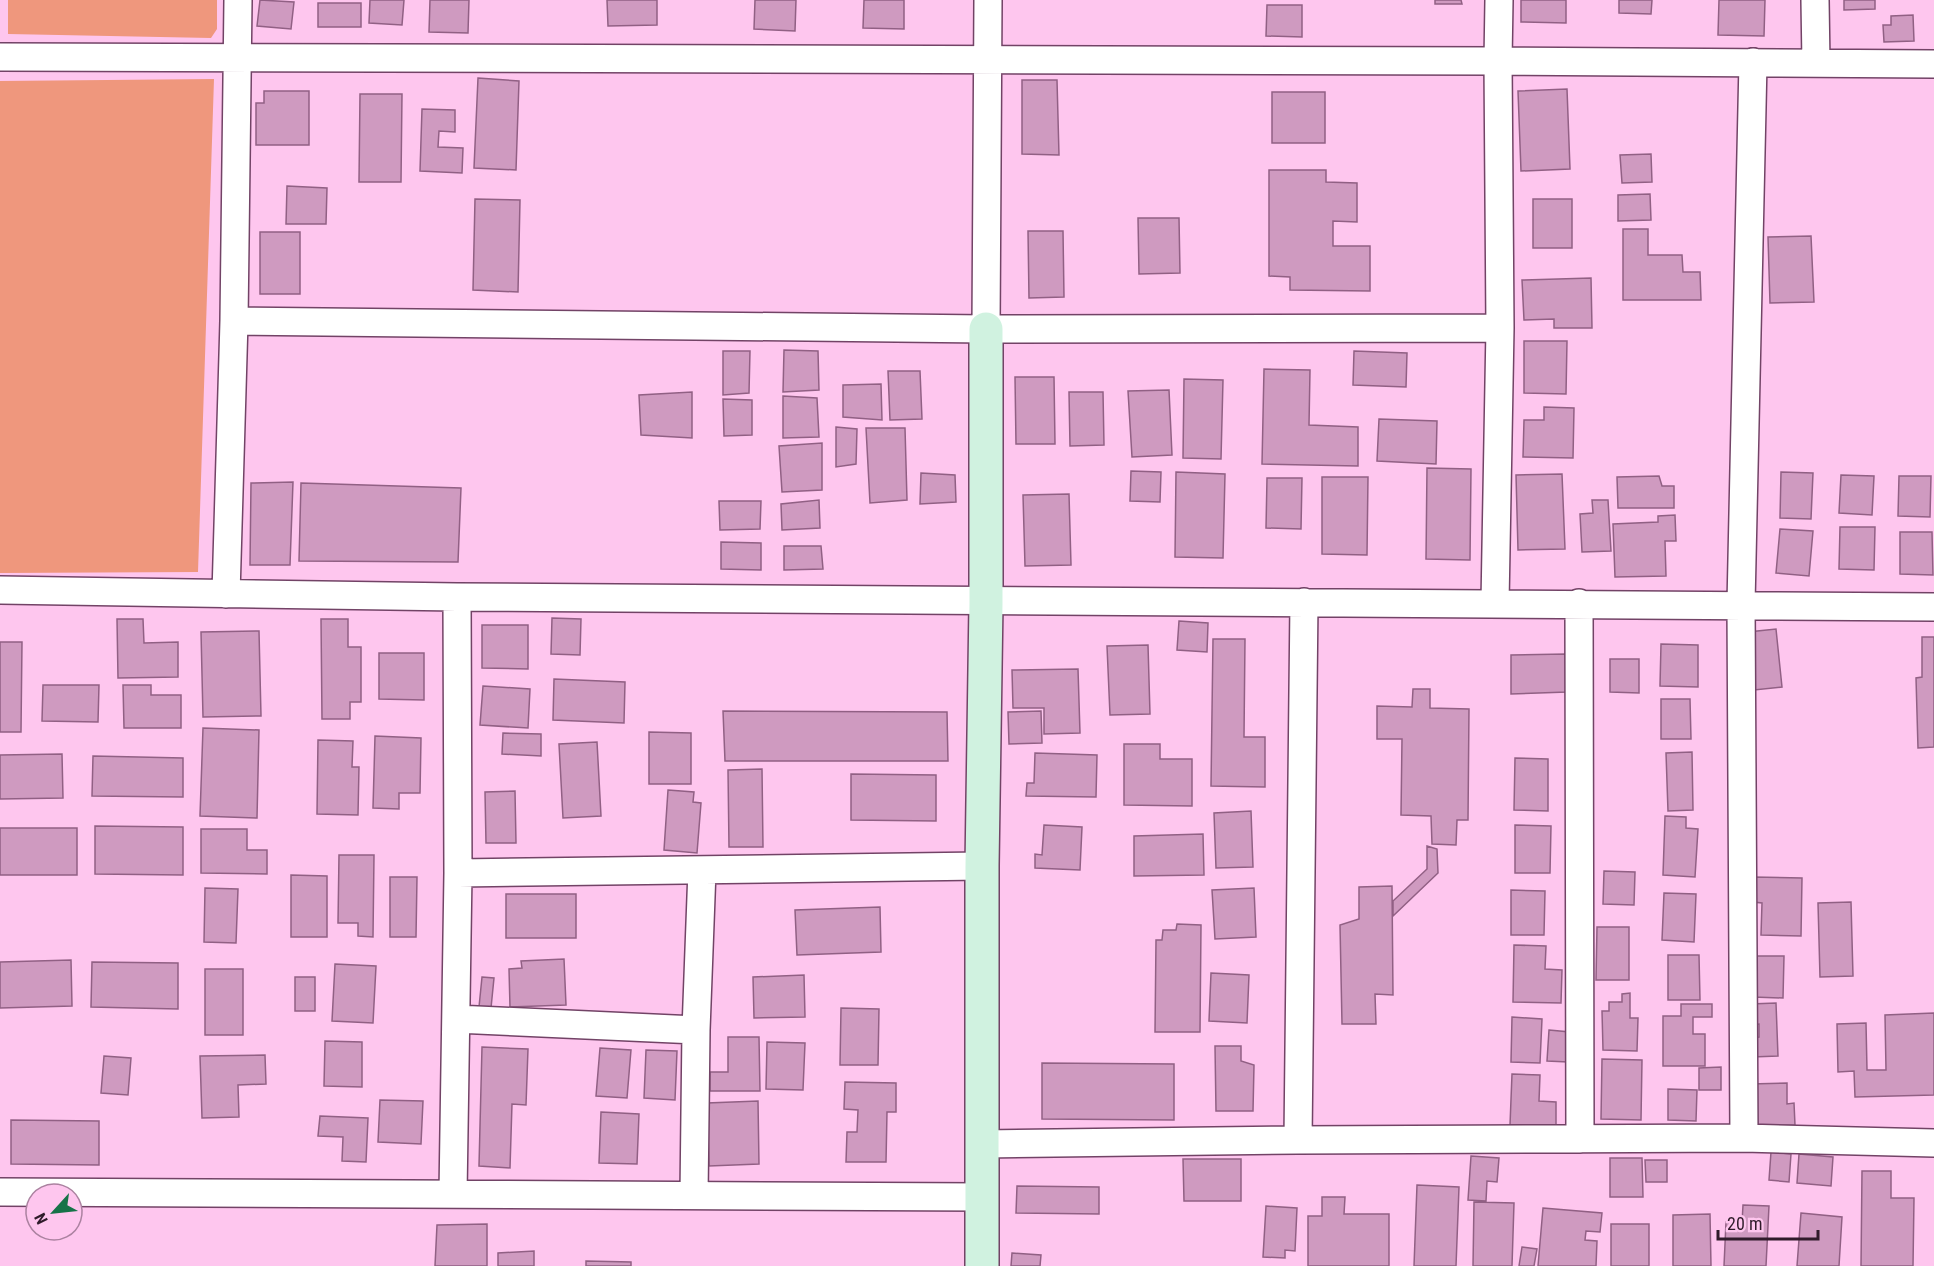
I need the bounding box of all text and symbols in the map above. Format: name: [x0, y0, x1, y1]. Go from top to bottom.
north arrow: [24, 1182, 84, 1242]
scale bar: [1718, 1203, 1818, 1241]
text: N: [30, 1210, 52, 1227]
text: 20 m: [1727, 1213, 1762, 1234]

